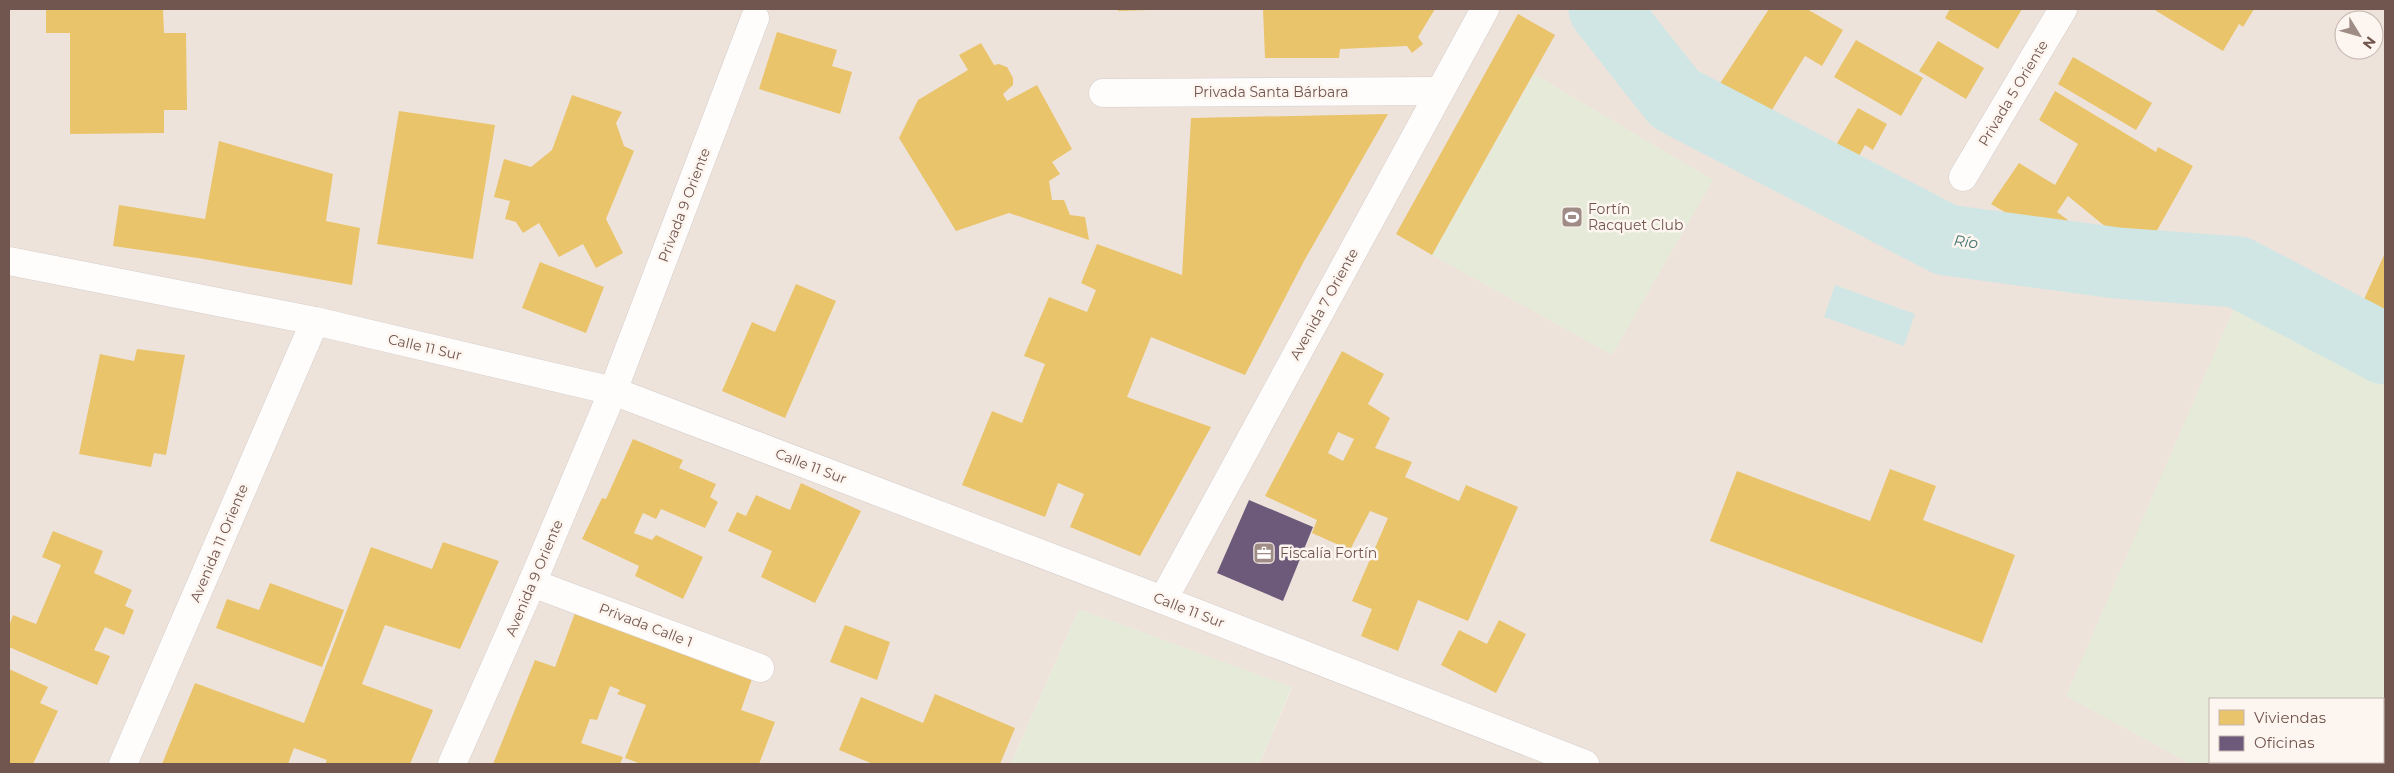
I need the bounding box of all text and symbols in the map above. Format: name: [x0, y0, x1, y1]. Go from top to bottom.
north arrow: [2334, 10, 2384, 60]
text: N: [2359, 33, 2380, 53]
street label: Privada 5 Oriente: [1974, 37, 2052, 149]
street label: Privada Santa Bárbara: [1194, 83, 1349, 101]
street label: Privada 9 Oriente: [654, 145, 714, 265]
place label: Fortín Racquet Club: [1588, 200, 1683, 234]
sports icon: Fortín Racquet Club: [1560, 205, 1584, 229]
water label: Río: [1953, 230, 1979, 253]
street label: Avenida 7 Oriente: [1286, 245, 1362, 363]
street label: Calle 11 Sur: [386, 330, 464, 364]
street label: Calle 11 Sur: [773, 444, 850, 488]
street label: Avenida 11 Oriente: [186, 481, 252, 605]
street label: Avenida 9 Oriente: [501, 517, 567, 639]
office icon: Fiscalía Fortín: [1252, 541, 1276, 565]
place label: Fiscalía Fortín: [1280, 544, 1377, 562]
street label: Calle 11 Sur: [1151, 588, 1228, 632]
street label: Privada Calle 1: [597, 599, 695, 651]
legend: [2209, 698, 2384, 763]
text: Viviendas: [2254, 708, 2326, 727]
text: Oficinas: [2254, 733, 2314, 752]

